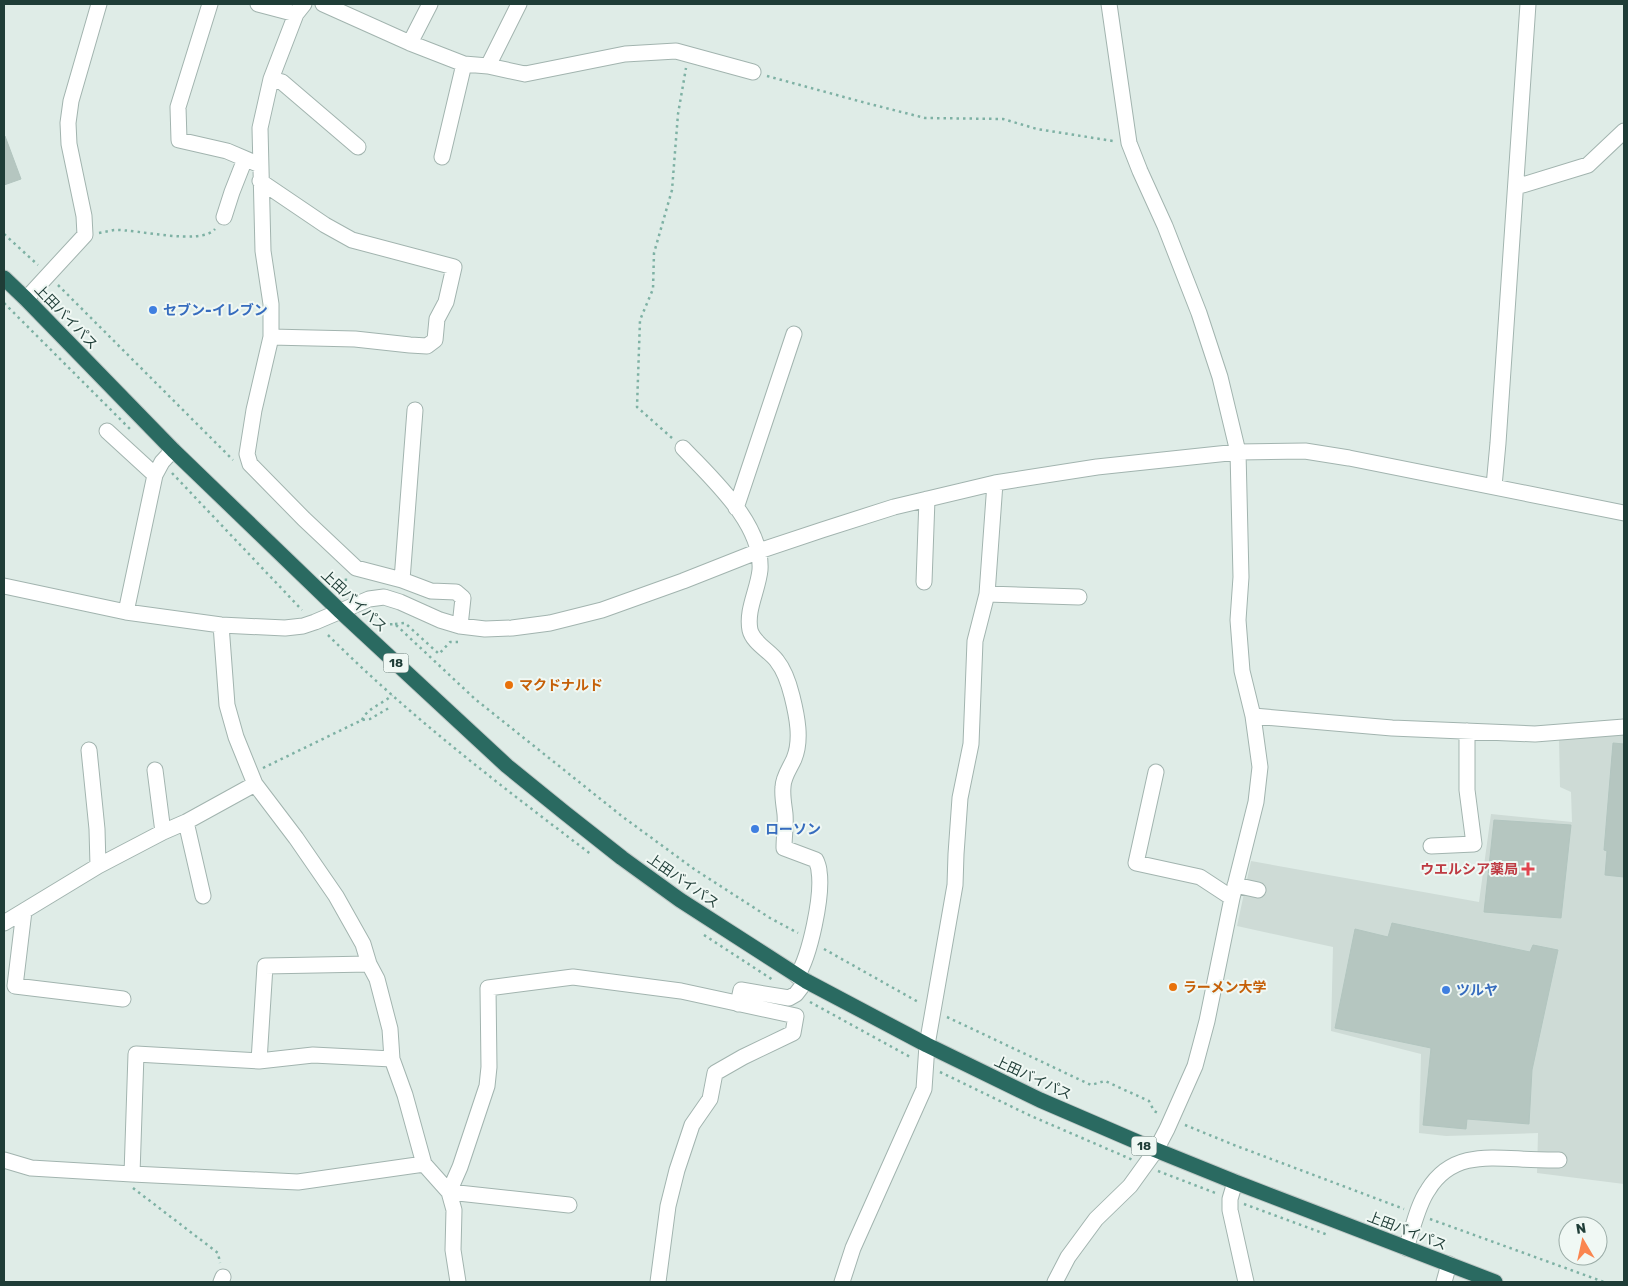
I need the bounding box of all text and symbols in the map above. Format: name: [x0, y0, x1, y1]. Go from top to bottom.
street label: 上田バイパス: [31, 281, 101, 353]
place label: セブン-イレブン: [163, 302, 268, 319]
marker: セブン-イレブン: [147, 304, 159, 316]
street label: 上田バイパス: [318, 566, 390, 636]
road number: 18: [384, 654, 408, 672]
place label: マクドナルド: [519, 677, 603, 694]
marker: マクドナルド: [503, 679, 515, 691]
place label: ローソン: [765, 821, 821, 838]
marker: ローソン: [749, 823, 761, 835]
street label: 上田バイパス: [644, 850, 722, 912]
place label: ウエルシア薬局: [1420, 861, 1518, 878]
marker: ウエルシア薬局: [1522, 863, 1534, 875]
place label: ラーメン大学: [1183, 979, 1266, 996]
marker: ラーメン大学: [1167, 981, 1179, 993]
place label: ツルヤ: [1456, 982, 1498, 999]
marker: ツルヤ: [1440, 984, 1452, 996]
street label: 上田バイパス: [991, 1053, 1075, 1103]
road number: 18: [1132, 1136, 1156, 1156]
street label: 上田バイパス: [1365, 1208, 1449, 1254]
north arrow: [1558, 1216, 1608, 1266]
text: N: [1575, 1219, 1587, 1238]

